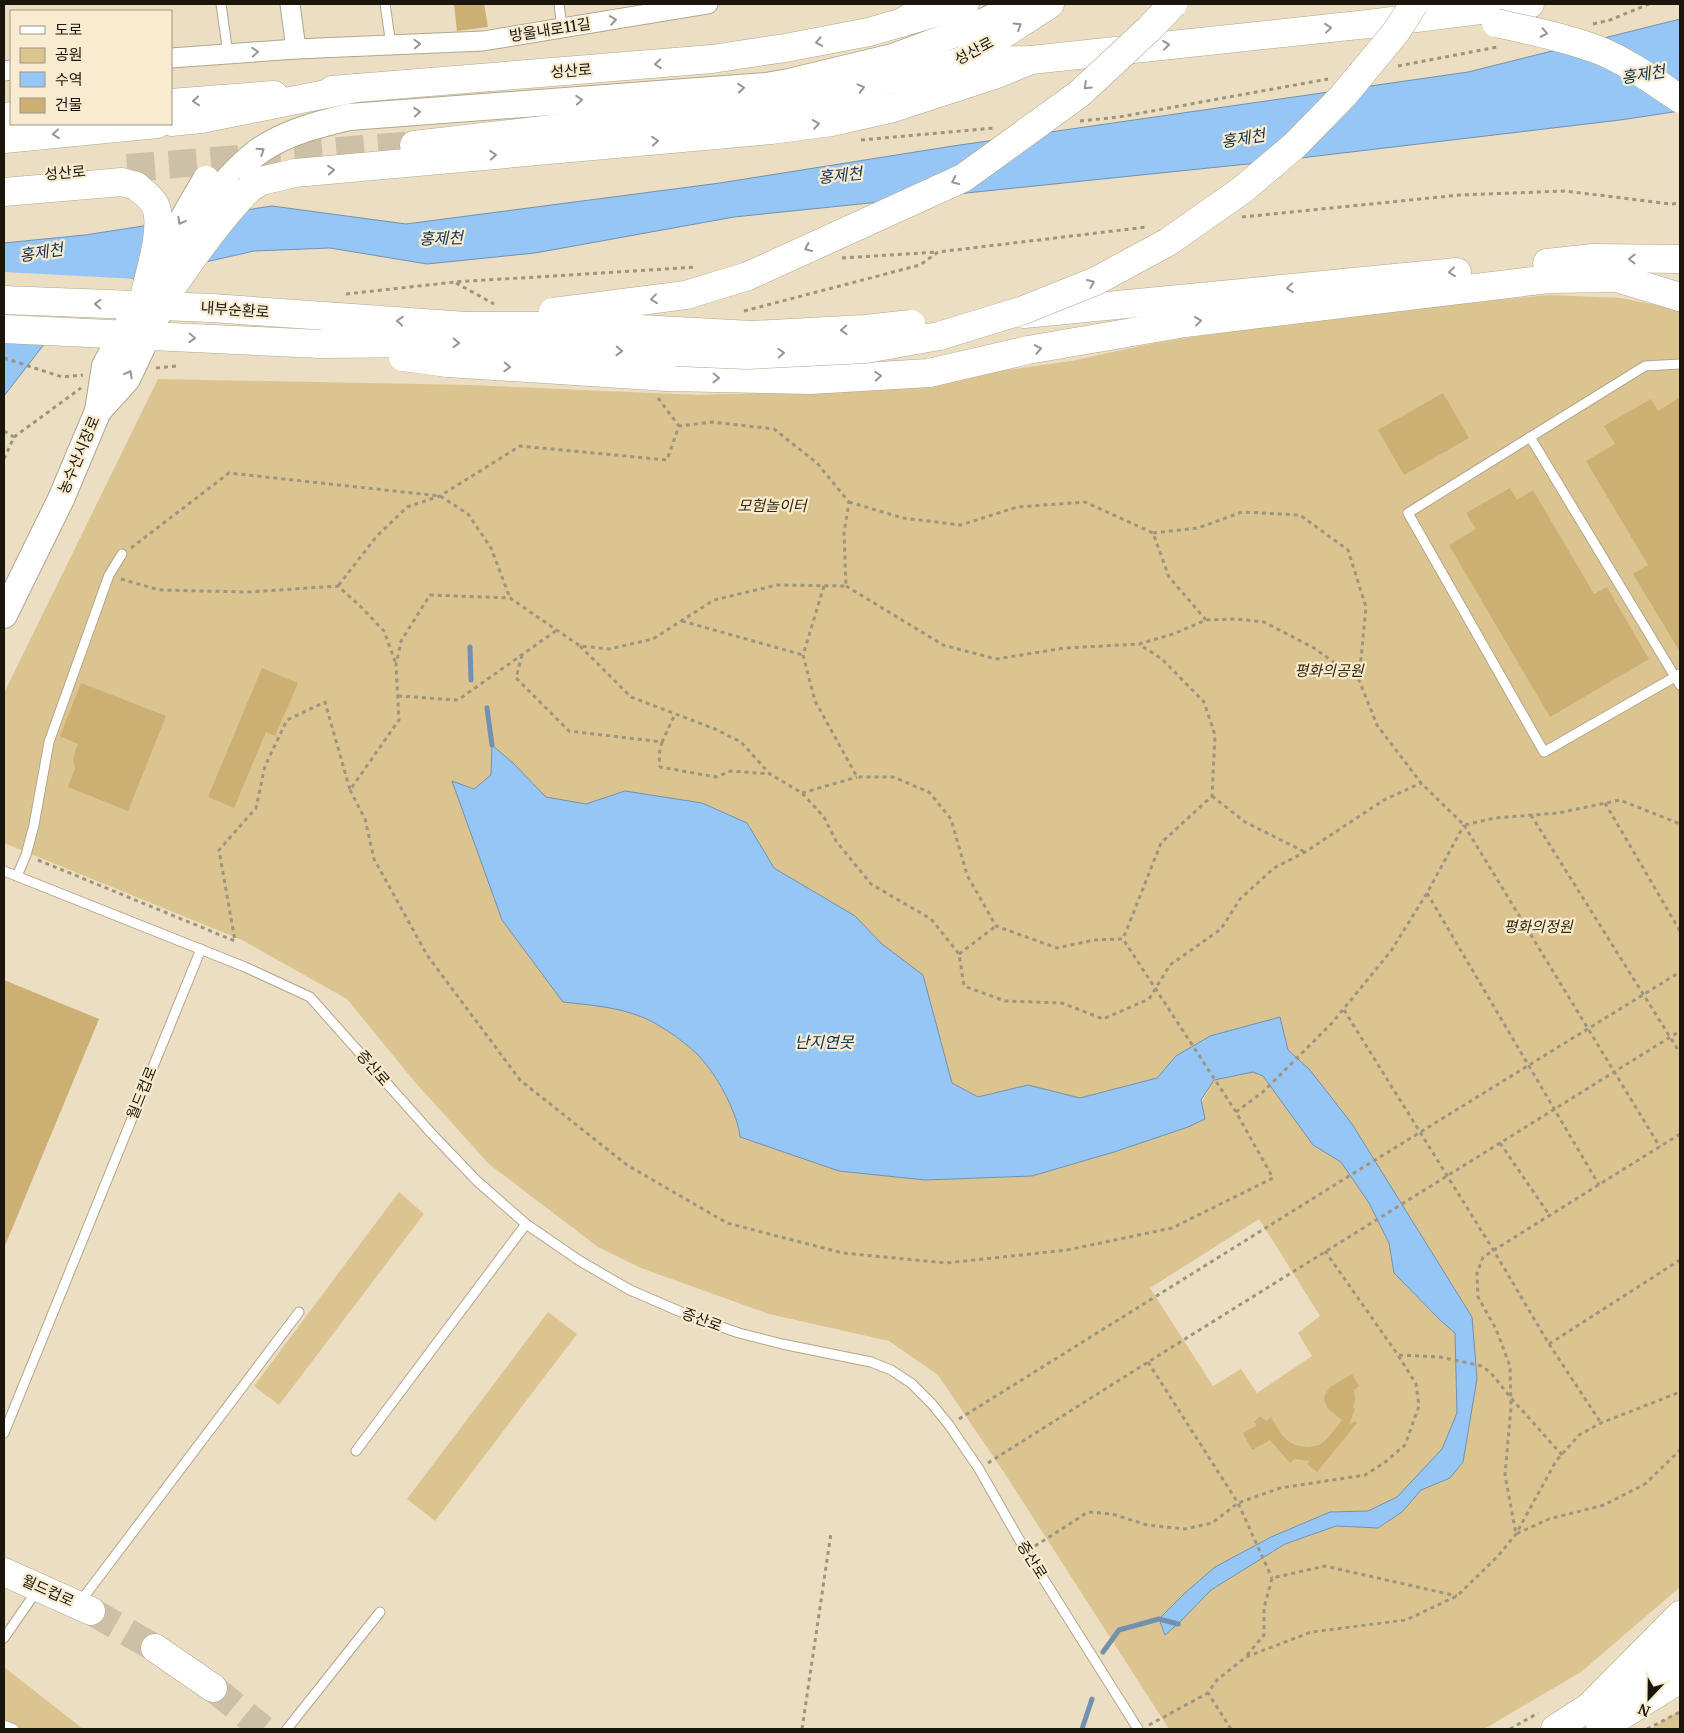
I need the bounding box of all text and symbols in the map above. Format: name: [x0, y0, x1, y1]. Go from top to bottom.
legend: [10, 10, 172, 125]
street label: 방울내로11길: [508, 14, 592, 45]
one-way arrow: [608, 15, 617, 25]
text: 도로: [55, 20, 83, 39]
one-way arrow: [1012, 23, 1021, 32]
one-way arrow: [1324, 23, 1332, 34]
one-way arrow: [1539, 27, 1548, 38]
street label: 성산로: [951, 32, 997, 69]
one-way arrow: [815, 36, 824, 46]
one-way arrow: [414, 39, 421, 49]
one-way arrow: [1162, 40, 1170, 51]
text: 공원: [55, 45, 83, 64]
one-way arrow: [251, 47, 259, 58]
one-way arrow: [654, 58, 662, 69]
street label: 성산로: [550, 60, 592, 81]
water label: 홍제천: [1620, 60, 1669, 87]
text: 수역: [55, 70, 83, 89]
one-way arrow: [1084, 80, 1093, 89]
one-way arrow: [737, 82, 745, 93]
one-way arrow: [856, 83, 865, 93]
text: 건물: [55, 95, 83, 114]
one-way arrow: [192, 95, 200, 106]
one-way arrow: [575, 95, 583, 106]
one-way arrow: [413, 107, 421, 118]
one-way arrow: [813, 119, 821, 130]
water label: 홍제천: [1220, 124, 1269, 151]
one-way arrow: [52, 128, 60, 139]
one-way arrow: [651, 136, 659, 147]
one-way arrow: [256, 147, 265, 157]
one-way arrow: [489, 150, 497, 161]
street label: 성산로: [44, 161, 86, 184]
water label: 홍제천: [817, 163, 865, 187]
one-way arrow: [327, 164, 335, 175]
one-way arrow: [952, 175, 961, 185]
one-way arrow: [177, 216, 187, 225]
water label: 홍제천: [419, 227, 466, 249]
water label: 홍제천: [18, 238, 67, 265]
one-way arrow: [804, 242, 813, 253]
one-way arrow: [1627, 254, 1635, 264]
one-way arrow: [1448, 266, 1456, 277]
one-way arrow: [1086, 278, 1095, 289]
one-way arrow: [1286, 282, 1294, 293]
one-way arrow: [650, 293, 658, 304]
one-way arrow: [94, 298, 102, 309]
street label: 내부순환로: [200, 298, 270, 321]
one-way arrow: [395, 316, 403, 327]
one-way arrow: [1195, 316, 1203, 327]
one-way arrow: [840, 324, 848, 335]
one-way arrow: [189, 332, 197, 343]
one-way arrow: [453, 338, 461, 349]
one-way arrow: [1034, 344, 1043, 354]
one-way arrow: [615, 345, 623, 356]
one-way arrow: [777, 348, 785, 359]
one-way arrow: [504, 361, 512, 372]
one-way arrow: [123, 370, 133, 379]
one-way arrow: [875, 370, 883, 381]
one-way arrow: [712, 373, 720, 383]
street label: 농수산시장로: [54, 413, 103, 497]
park label: 모험놀이터: [737, 496, 809, 515]
park label: 평화의공원: [1294, 661, 1365, 680]
park label: 평화의정원: [1503, 917, 1574, 936]
water label: 난지연못: [795, 1032, 855, 1052]
street label: 증산로: [353, 1046, 394, 1090]
street label: 월드컵로: [122, 1064, 161, 1122]
street label: 증산로: [679, 1304, 725, 1336]
street label: 증산로: [1013, 1537, 1051, 1582]
street label: 월드컵로: [19, 1571, 77, 1610]
north arrow: [1624, 1673, 1674, 1723]
text: N: [1636, 1700, 1653, 1720]

